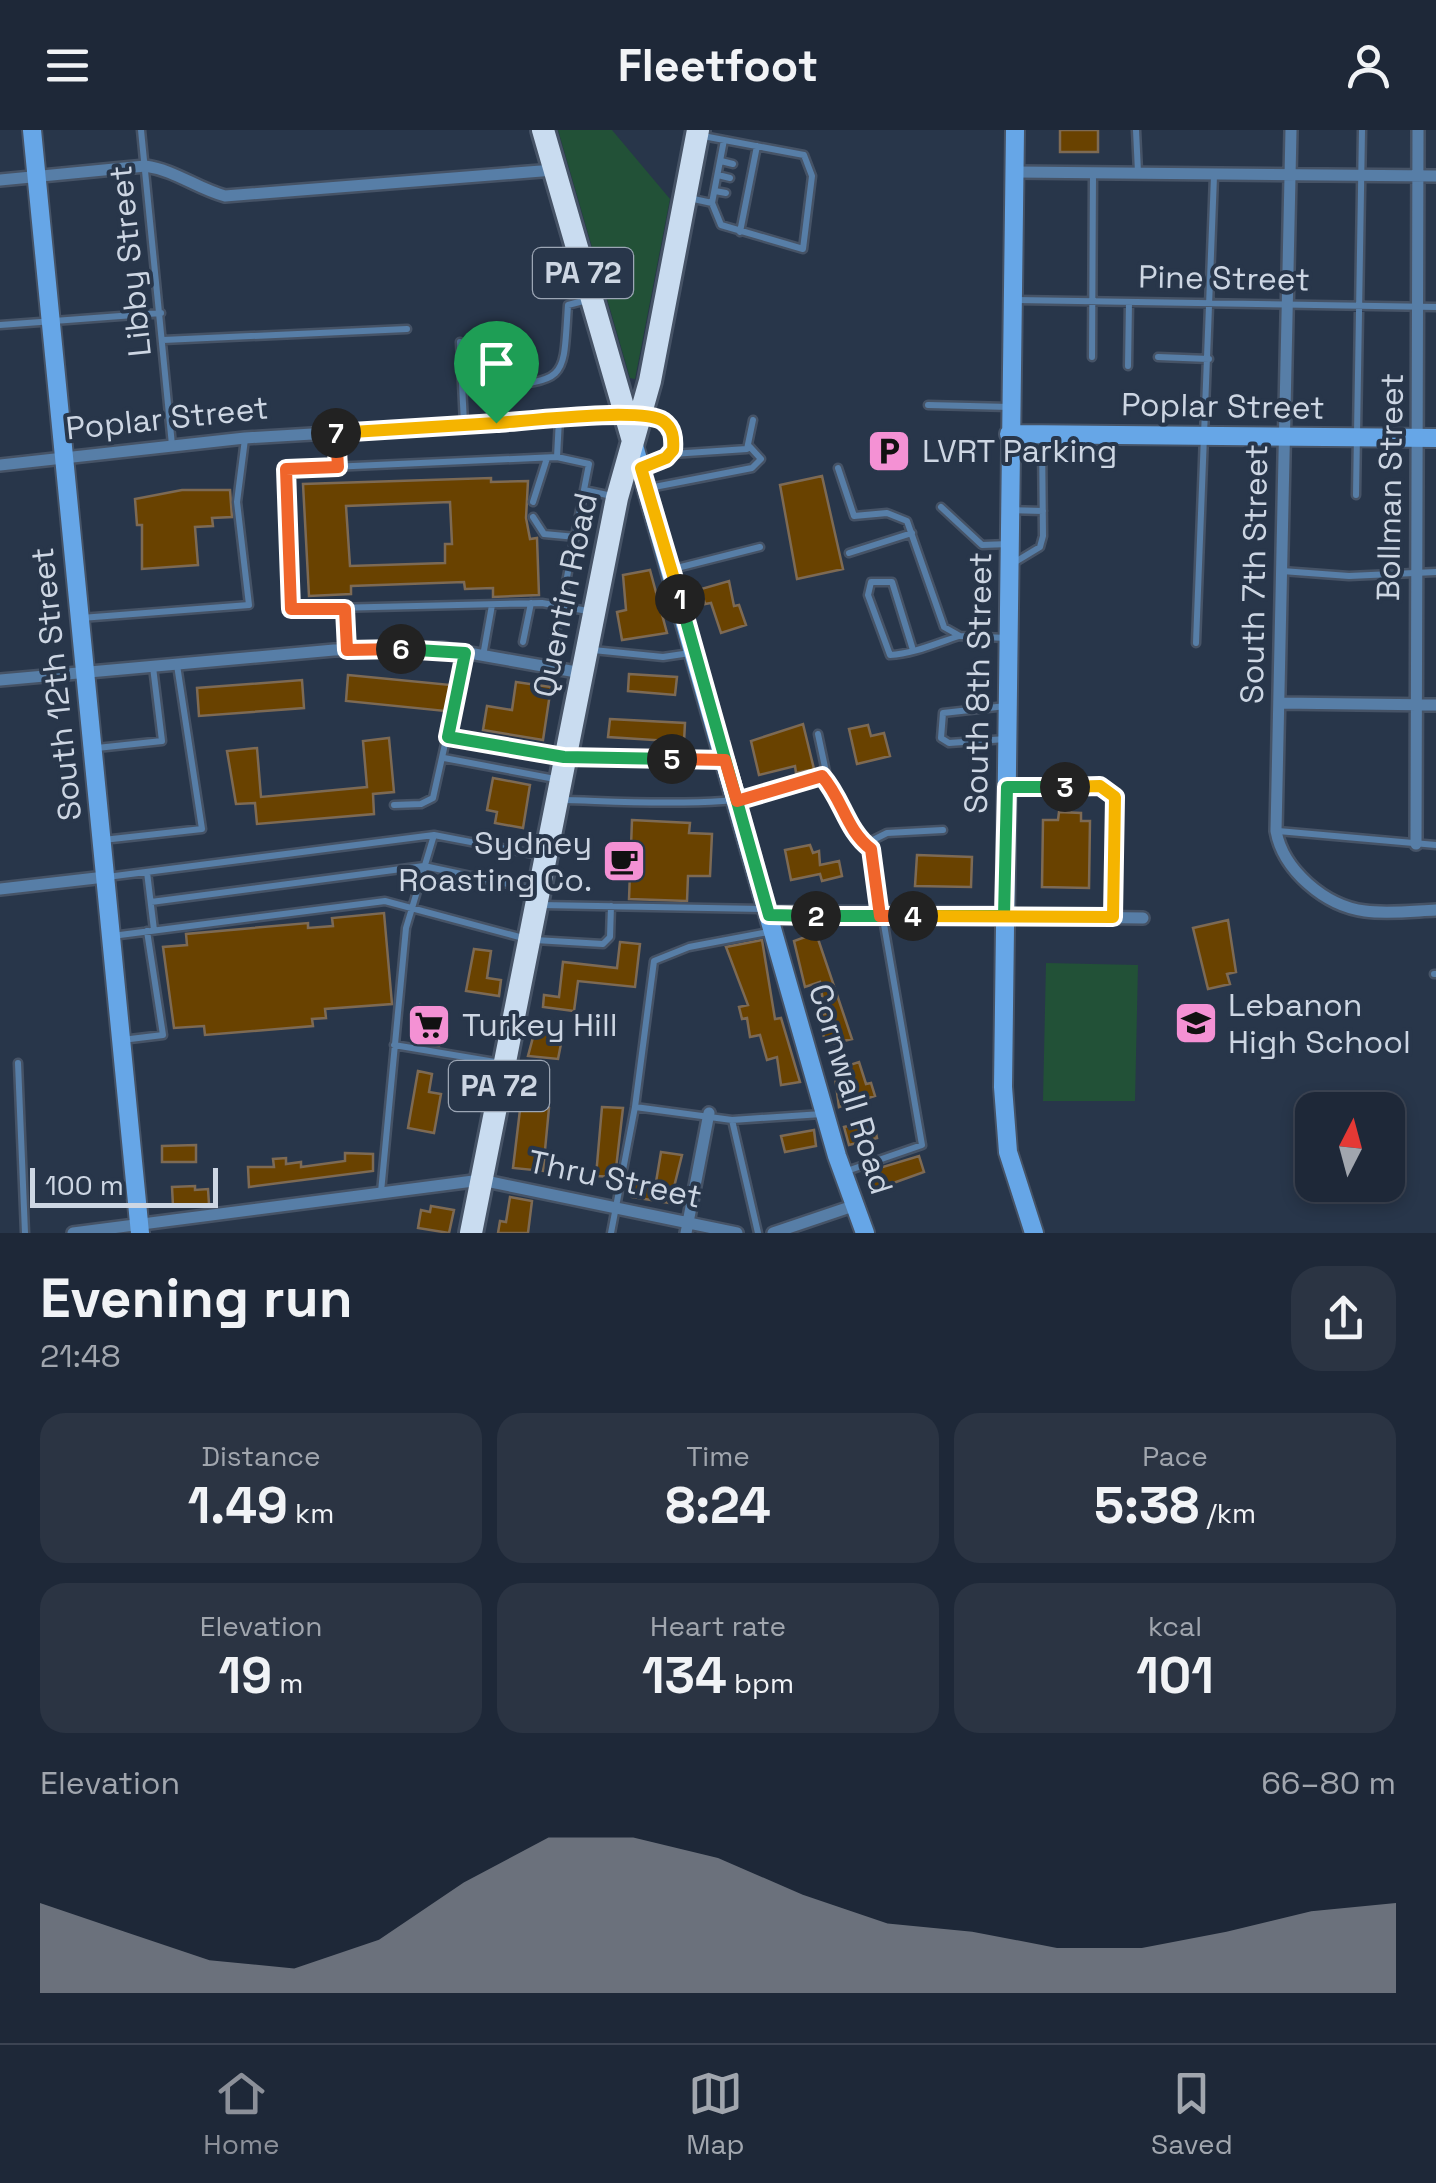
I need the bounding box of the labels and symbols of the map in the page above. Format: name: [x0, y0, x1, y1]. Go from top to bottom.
street label: Libby Street: [100, 163, 160, 359]
road number: PA 72: [533, 248, 633, 298]
street label: Pine Street: [1138, 257, 1310, 299]
pin: [454, 321, 539, 424]
street label: Bollman Street: [1368, 373, 1412, 601]
street label: Poplar Street: [1121, 384, 1325, 428]
street label: Poplar Street: [64, 387, 270, 449]
pin: 7: [311, 408, 361, 458]
parking icon: LVRT Parking: [866, 428, 912, 474]
place label: LVRT Parking: [922, 431, 1117, 471]
street label: South 7th Street: [1232, 444, 1276, 704]
street label: Quentin Road: [524, 489, 606, 701]
street label: South 12th Street: [22, 545, 90, 823]
street label: South 8th Street: [956, 552, 1000, 814]
pin: 1: [655, 574, 705, 624]
pin: 6: [376, 624, 426, 674]
pin: 5: [647, 734, 697, 784]
pin: 3: [1040, 762, 1090, 812]
place label: Sydney Roasting Co.: [398, 823, 592, 900]
cafe icon: Sydney Roasting Co.: [601, 838, 647, 884]
pin: 2: [791, 891, 841, 941]
pin: 4: [888, 891, 938, 941]
street label: Cornwall Road: [800, 979, 902, 1199]
place label: Lebanon High School: [1228, 985, 1411, 1062]
school or university icon: Lebanon High School: [1173, 1000, 1219, 1046]
supermarket icon: Turkey Hill: [406, 1002, 452, 1048]
place label: Turkey Hill: [462, 1005, 618, 1045]
road number: PA 72: [449, 1061, 549, 1111]
north arrow: [1295, 1092, 1405, 1202]
street label: Thru Street: [525, 1141, 705, 1217]
scale bar: [30, 1163, 218, 1208]

